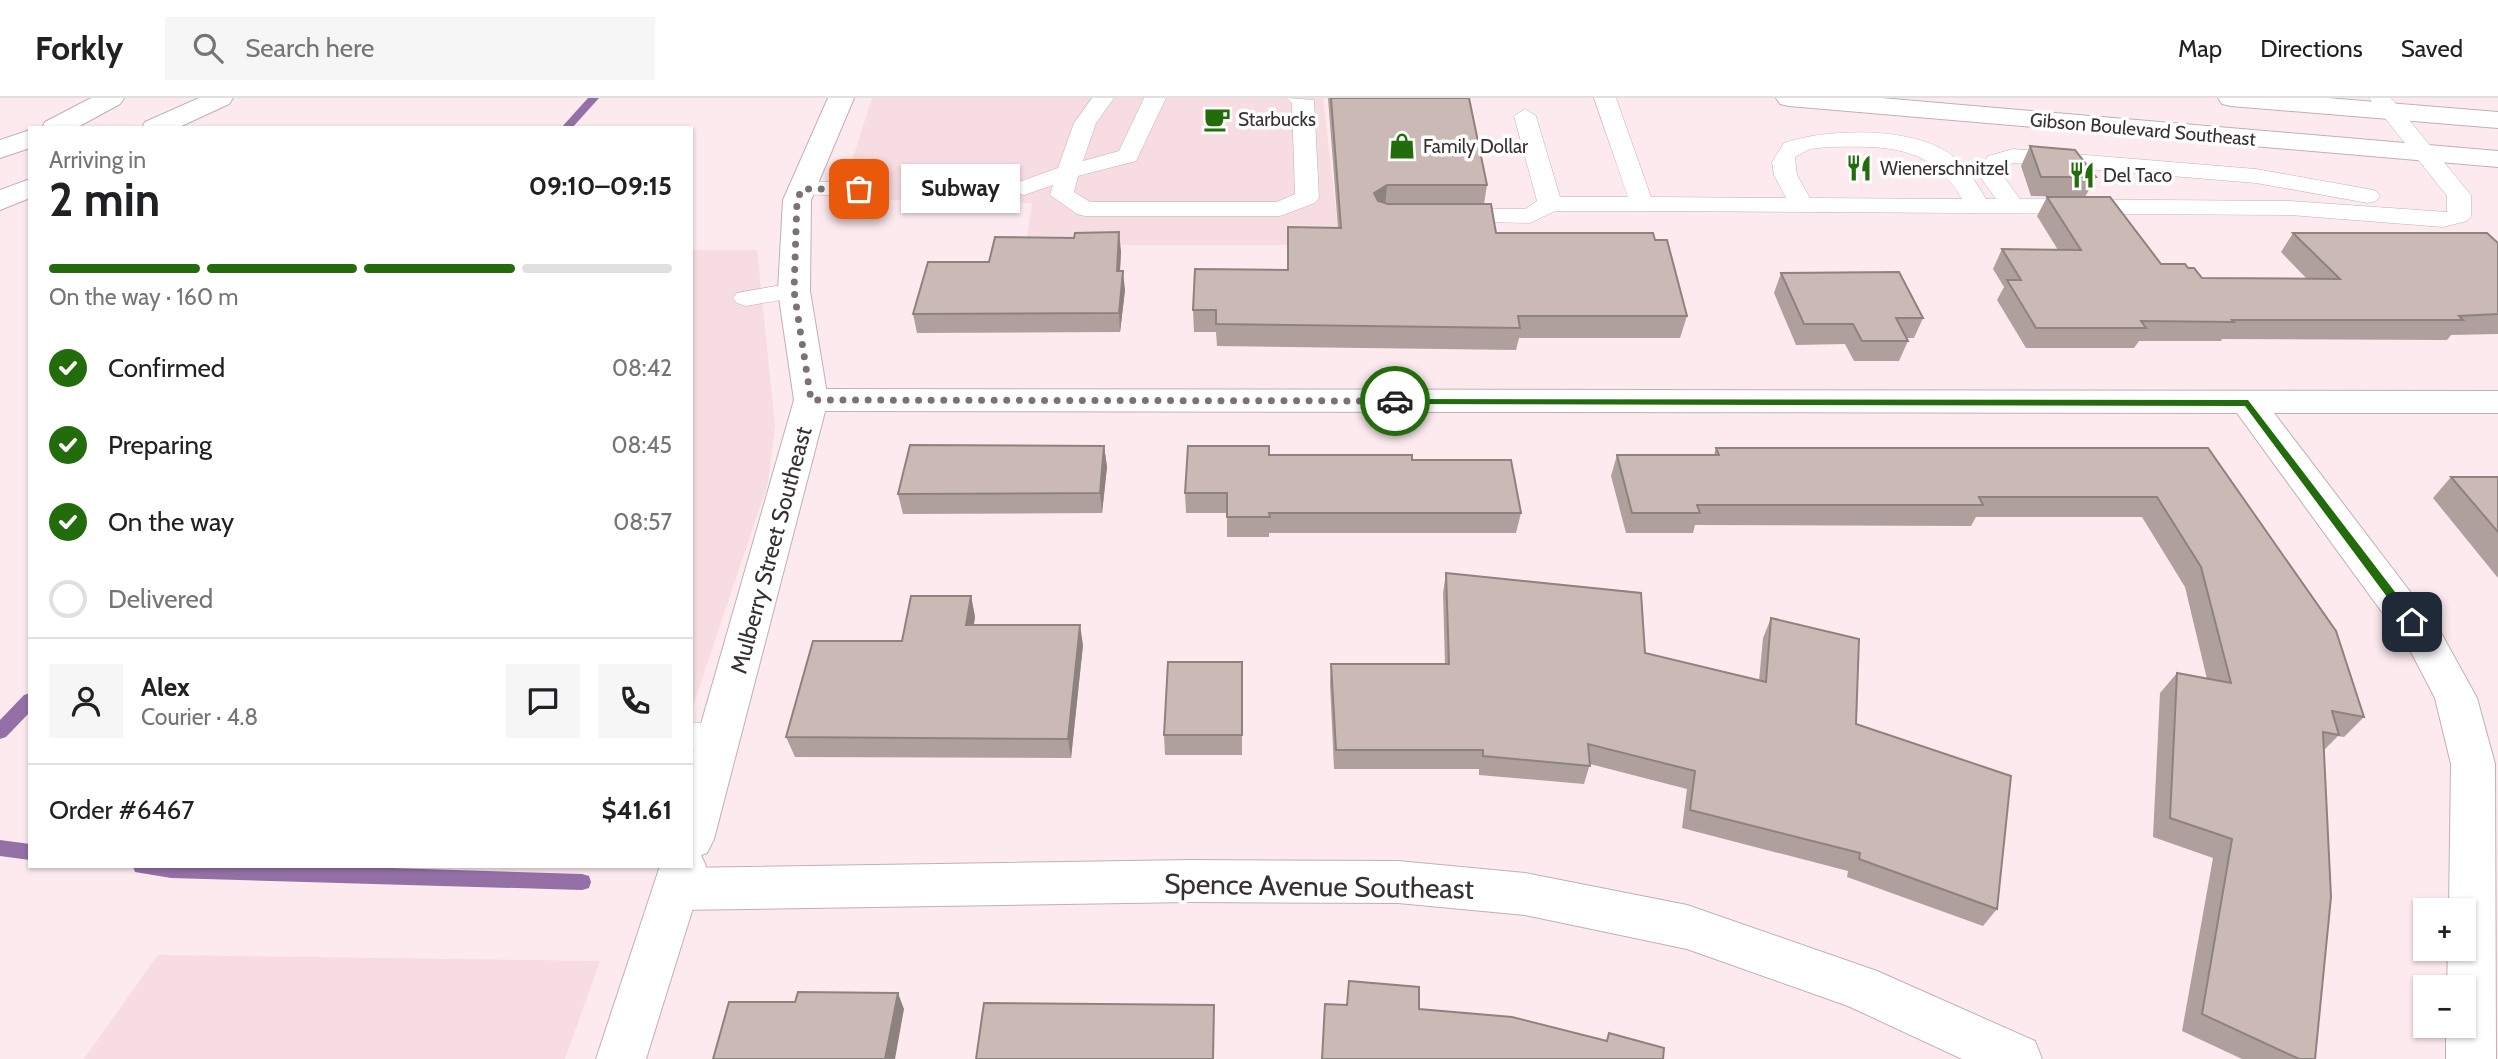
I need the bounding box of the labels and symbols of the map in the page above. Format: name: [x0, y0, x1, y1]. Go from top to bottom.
cafe icon: Starbucks: [1202, 104, 1232, 134]
place label: Starbucks: [1238, 108, 1316, 131]
street label: Gibson Boulevard Southeast: [2029, 108, 2257, 151]
shop icon: Family Dollar: [1387, 131, 1417, 161]
place label: Family Dollar: [1423, 135, 1528, 158]
restaurant icon: Wienerschnitzel: [1844, 153, 1874, 183]
place label: Wienerschnitzel: [1880, 157, 2009, 180]
pin: [829, 159, 889, 219]
restaurant icon: Del Taco: [2067, 160, 2097, 190]
callout: Subway: [901, 164, 1020, 214]
place label: Del Taco: [2103, 164, 2172, 187]
courier: [1360, 366, 1430, 436]
street label: Mulberry Street Southeast: [725, 423, 818, 677]
pin: [2382, 592, 2442, 652]
street label: Spence Avenue Southeast: [1164, 866, 1474, 906]

